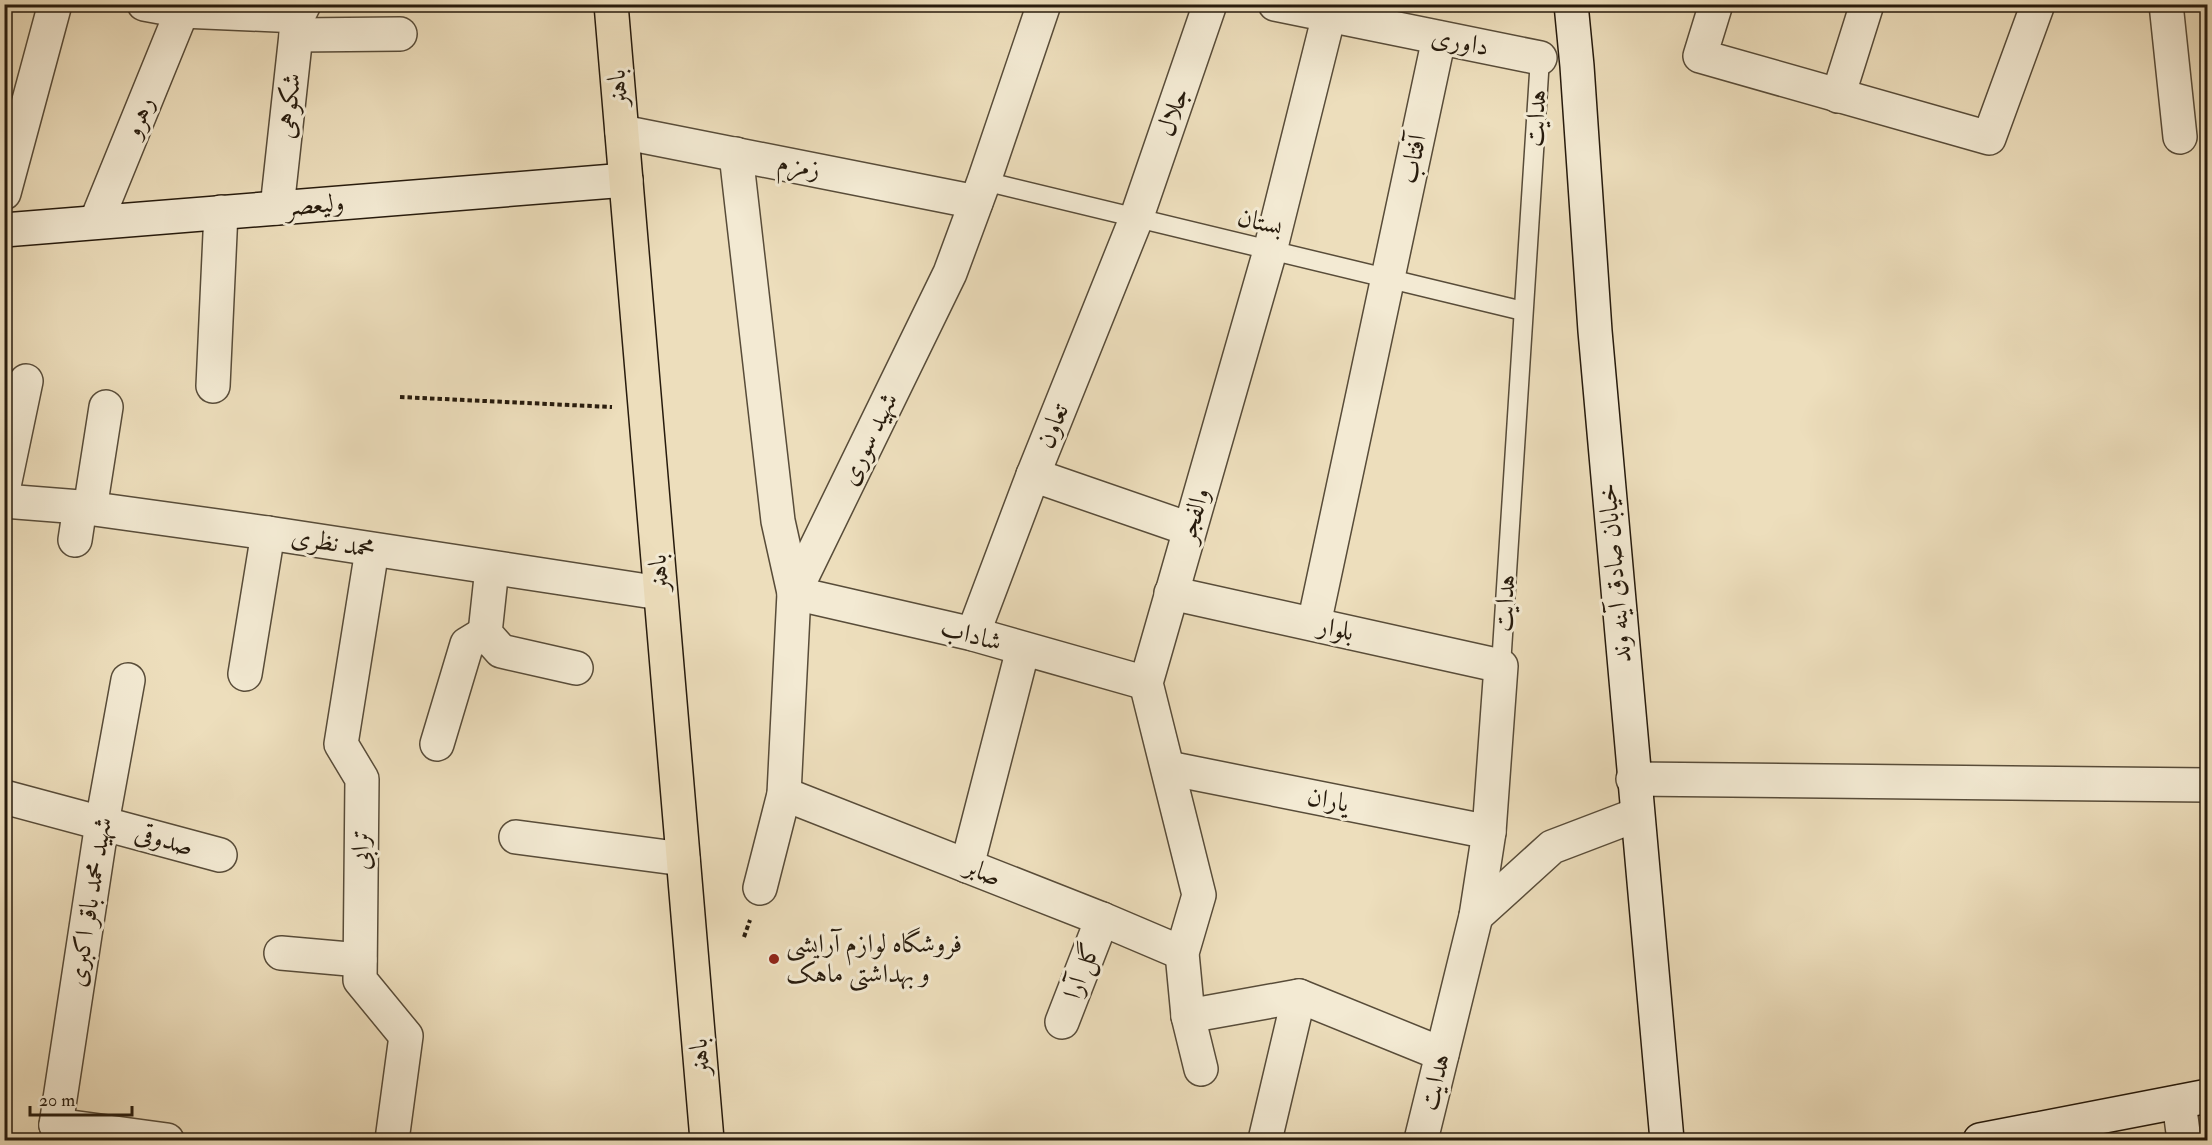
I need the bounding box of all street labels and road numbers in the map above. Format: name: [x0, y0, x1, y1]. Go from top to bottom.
street label: داوری: [1428, 21, 1492, 63]
street label: باهنر: [600, 68, 636, 111]
street label: شکوهی: [270, 72, 308, 140]
street label: جلال: [1150, 83, 1196, 141]
street label: هدایت: [1518, 88, 1554, 148]
street label: رهرو: [115, 92, 162, 145]
street label: آفتاب: [1392, 129, 1434, 187]
street label: زمزم: [773, 146, 823, 192]
street label: ولیعصر: [282, 187, 346, 224]
street label: بستان: [1234, 201, 1286, 243]
street label: شهید سوری: [833, 388, 905, 490]
street label: تعاون: [1030, 398, 1077, 453]
street label: خیابان صادق آینه وند: [1591, 482, 1639, 664]
street label: والفجر: [1170, 484, 1217, 549]
street label: محمد نظری: [289, 521, 377, 565]
street label: باهنر: [641, 553, 677, 596]
street label: هدایت: [1487, 573, 1523, 633]
street label: بلوار: [1312, 609, 1357, 648]
street label: شاداب: [937, 612, 1005, 658]
street label: یاران: [1304, 780, 1354, 820]
street label: شهید محمد باقر اکبری: [61, 815, 119, 989]
street label: صدوقی: [131, 817, 197, 863]
street label: ترابی: [345, 830, 379, 870]
street label: صابر: [957, 849, 1006, 894]
street label: گل آرا: [1057, 938, 1108, 1004]
street label: باهنر: [682, 1037, 718, 1080]
street label: هدایت: [1413, 1050, 1457, 1114]

